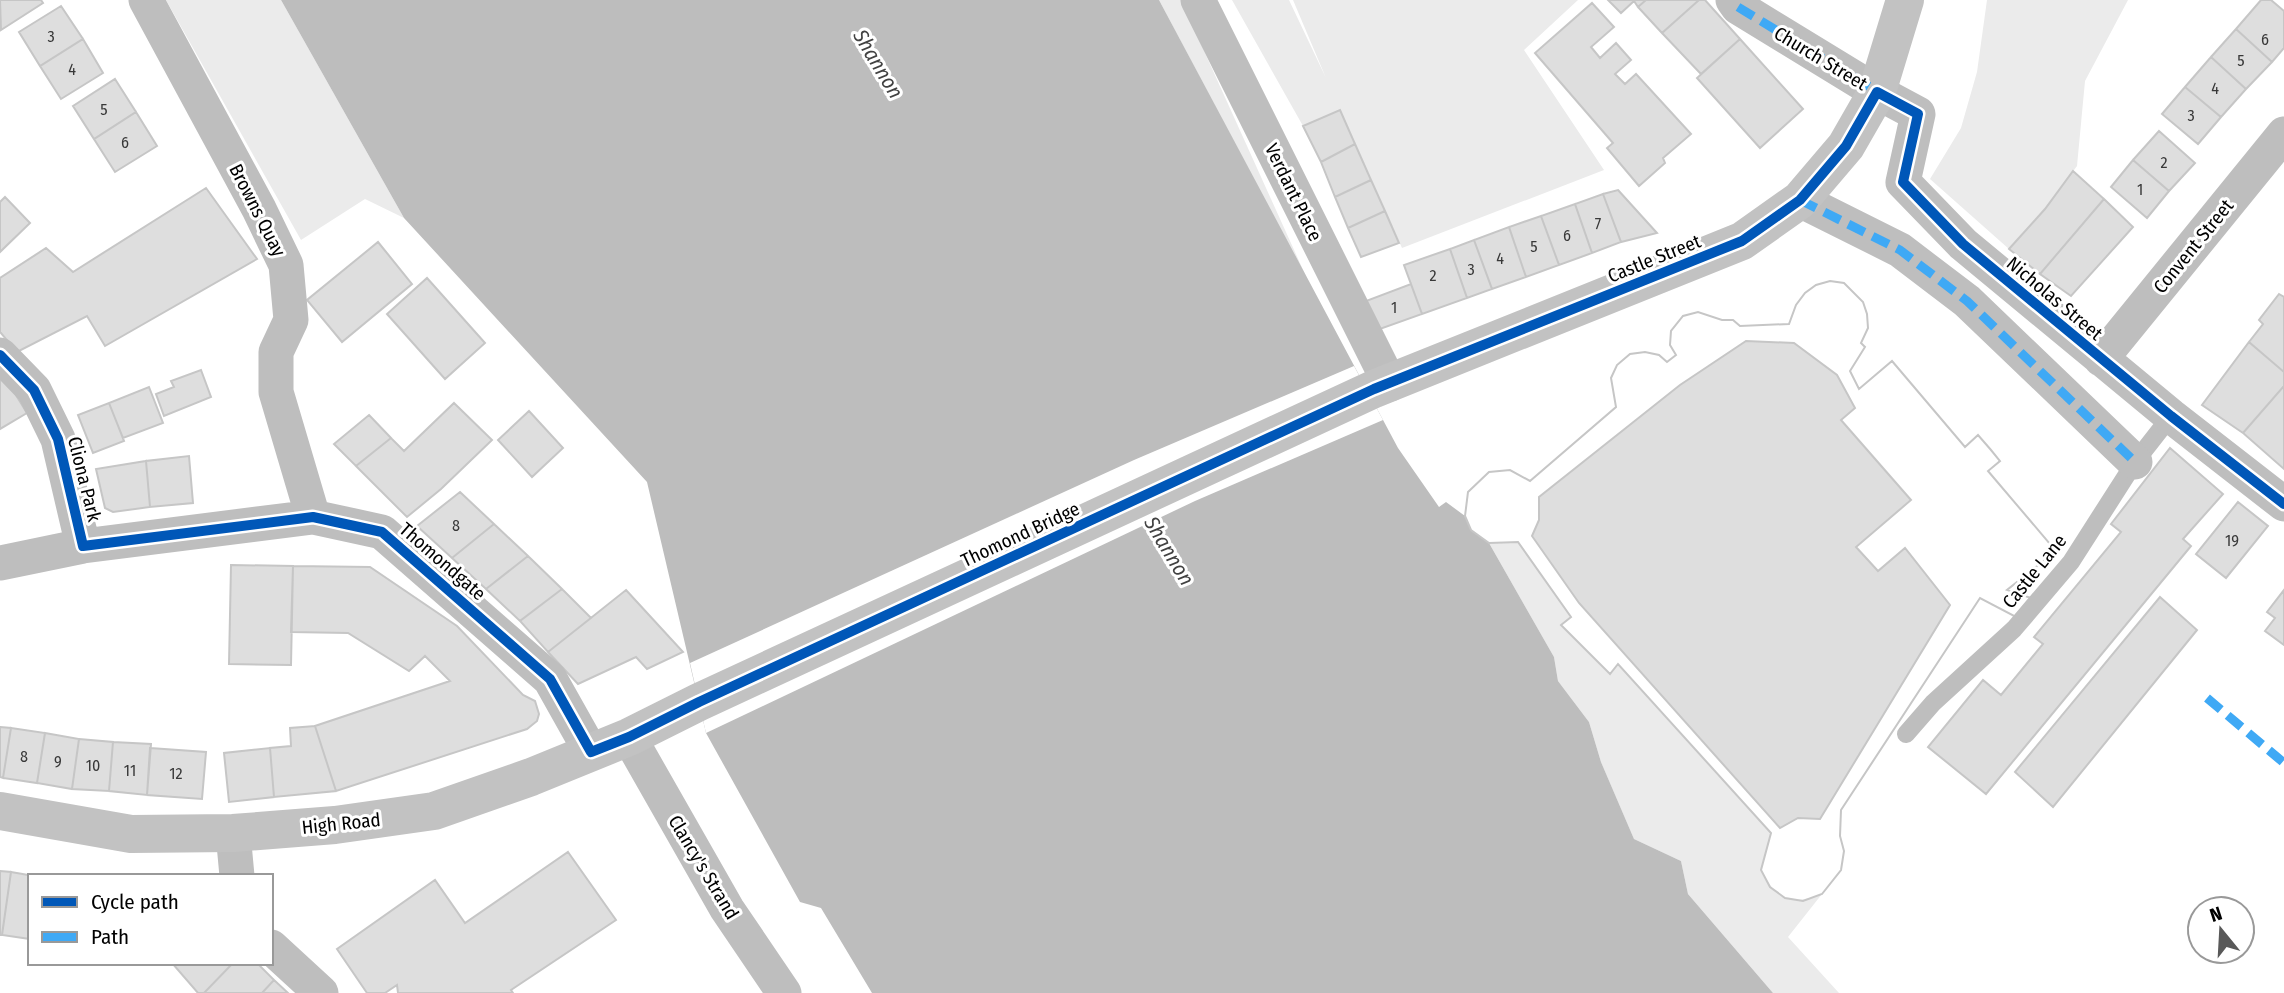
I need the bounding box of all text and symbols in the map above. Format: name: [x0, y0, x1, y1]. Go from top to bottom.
street label: Church Street: [1770, 22, 1872, 96]
water label: Shannon: [847, 24, 909, 103]
house number: 3: [47, 27, 55, 46]
house number: 6: [2261, 30, 2269, 49]
house number: 5: [2237, 51, 2245, 70]
house number: 4: [68, 60, 76, 79]
house number: 4: [2211, 79, 2219, 98]
house number: 5: [100, 100, 108, 119]
house number: 3: [2187, 106, 2195, 125]
house number: 6: [121, 133, 129, 152]
street label: Verdant Place: [1260, 140, 1327, 245]
house number: 2: [2160, 153, 2168, 172]
street label: Browns Quay: [224, 160, 291, 261]
house number: 1: [2137, 180, 2143, 199]
street label: Convent Street: [2148, 194, 2239, 298]
house number: 7: [1595, 214, 1602, 233]
house number: 6: [1563, 226, 1571, 245]
street label: Castle Street: [1604, 229, 1705, 288]
house number: 5: [1530, 237, 1538, 256]
house number: 4: [1496, 249, 1504, 268]
street label: Nicholas Street: [2002, 252, 2108, 346]
house number: 3: [1467, 260, 1475, 279]
house number: 2: [1429, 266, 1437, 285]
house number: 1: [1391, 298, 1397, 317]
street label: Cliona Park: [63, 434, 106, 524]
street label: Thomond Bridge: [957, 497, 1083, 572]
water label: Shannon: [1138, 511, 1200, 590]
house number: 8: [452, 516, 460, 535]
street label: Thomondgate: [395, 518, 491, 605]
street label: Castle Lane: [1998, 530, 2071, 613]
house number: 19: [2225, 531, 2239, 550]
house number: 8: [20, 747, 28, 766]
house number: 9: [54, 752, 62, 771]
house number: 10: [86, 756, 100, 775]
house number: 11: [124, 761, 136, 780]
house number: 12: [169, 764, 183, 783]
street label: High Road: [301, 808, 382, 839]
street label: Clancy's Strand: [663, 811, 744, 924]
legend: [28, 874, 273, 965]
text: Cycle path: [91, 889, 179, 915]
north arrow: [2186, 895, 2256, 965]
text: N: [2207, 902, 2225, 927]
text: Path: [91, 924, 129, 950]

